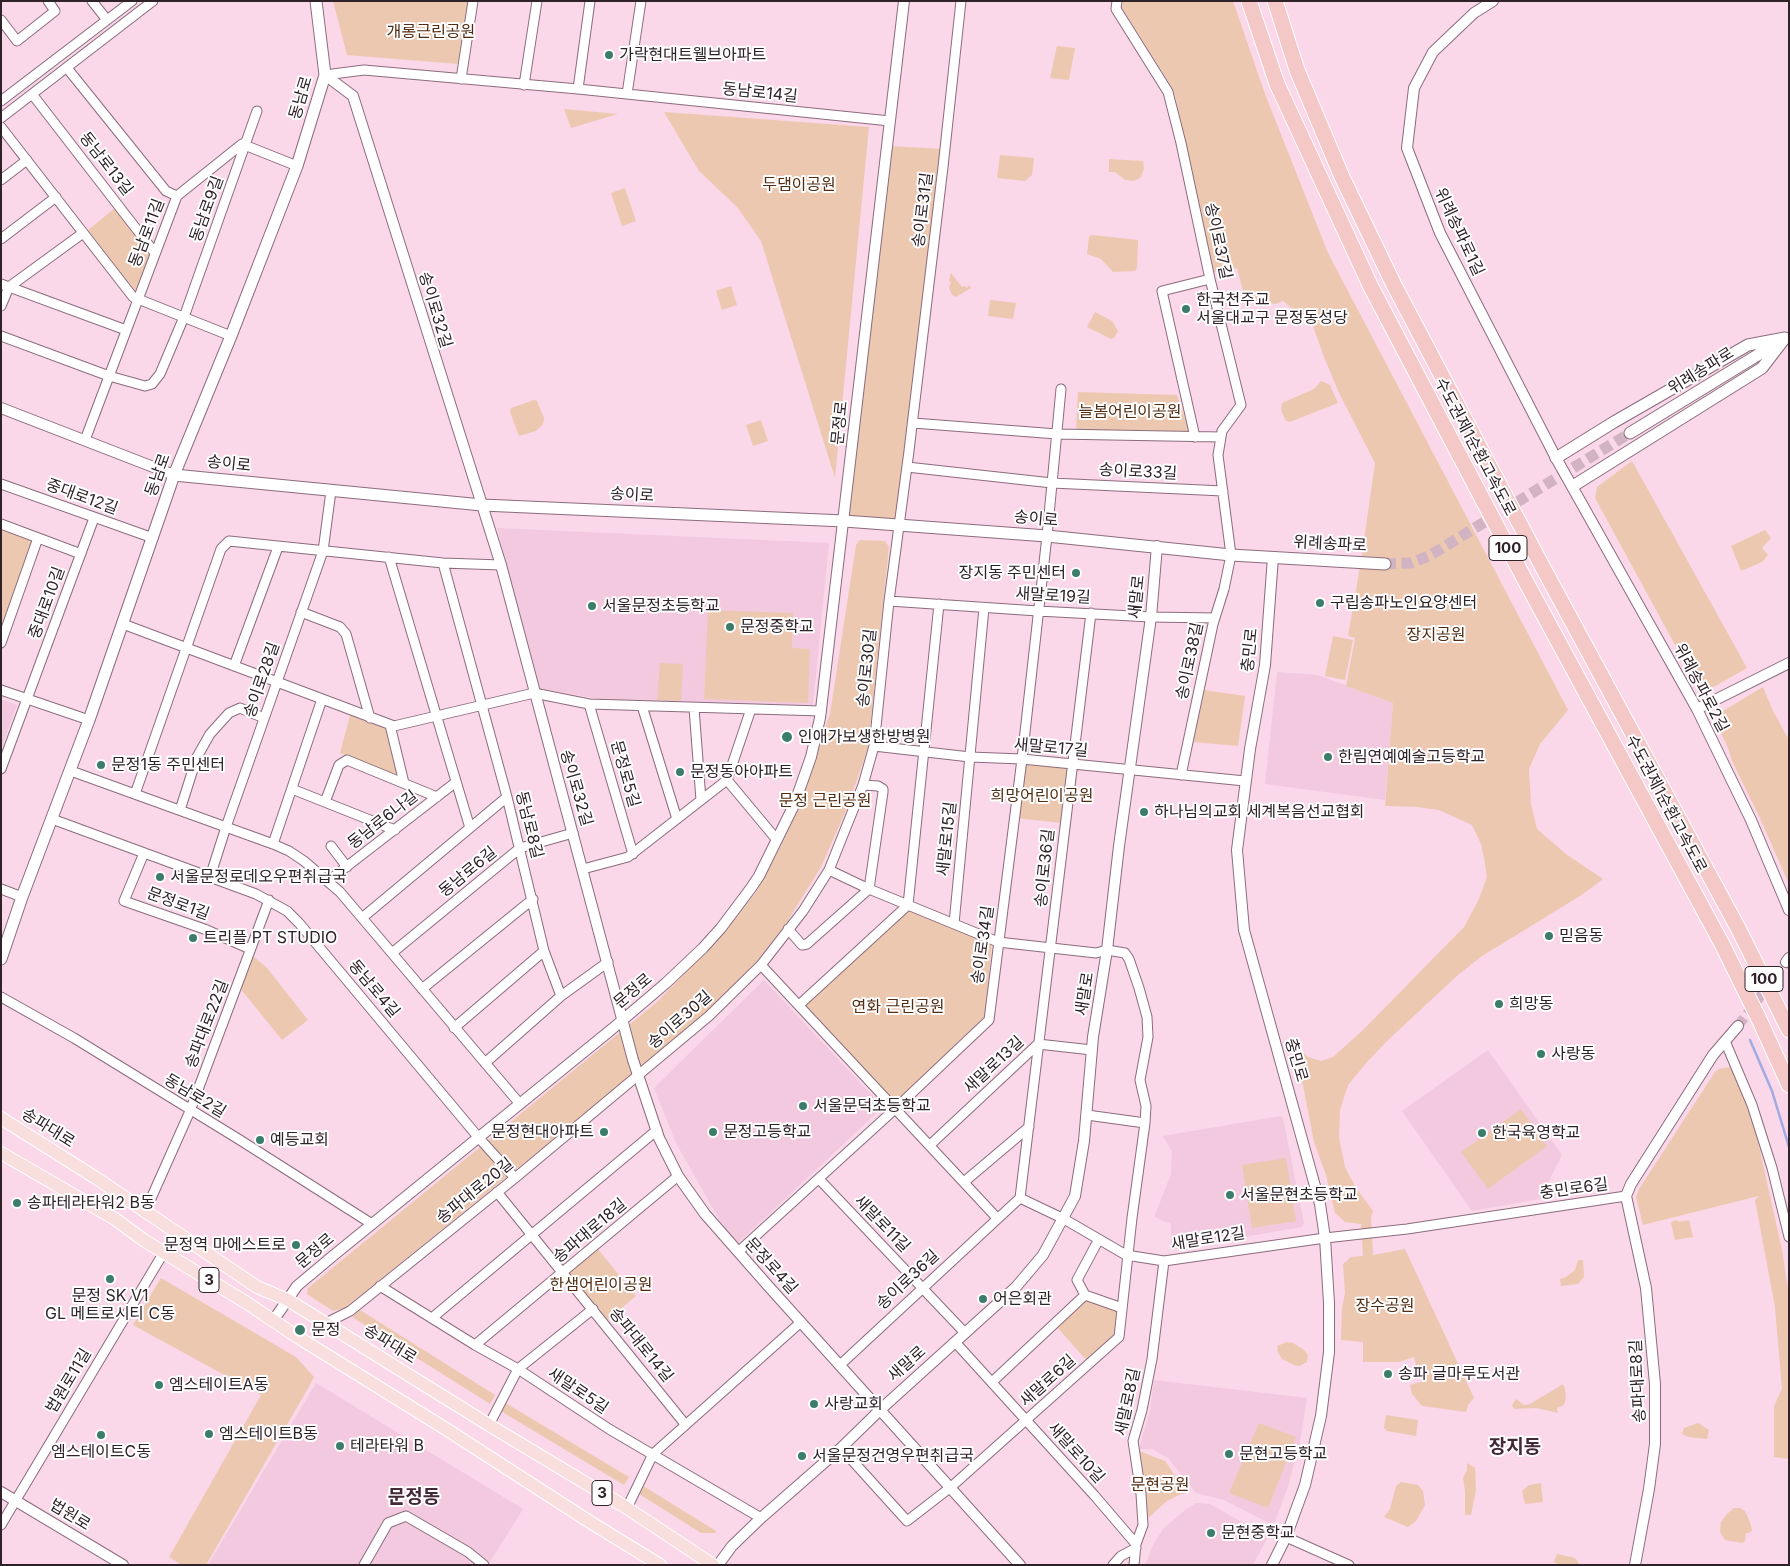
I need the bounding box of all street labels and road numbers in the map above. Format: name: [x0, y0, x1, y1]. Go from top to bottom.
street label: 동남로: [285, 74, 317, 122]
street label: 동남로14길: [721, 79, 799, 107]
street label: 동남로13길: [75, 128, 137, 200]
street label: 송이로31길: [909, 171, 937, 249]
street label: 동남로9길: [186, 173, 228, 245]
street label: 위례송파로1길: [1430, 185, 1488, 279]
street label: 동남로11길: [125, 196, 169, 270]
street label: 송이로37길: [1201, 201, 1235, 281]
street label: 송이로32길: [414, 270, 456, 350]
street label: 위례송파로: [1665, 343, 1737, 399]
street label: 수도권제1순환고속도로: [1430, 375, 1520, 519]
street label: 문정로: [828, 400, 852, 446]
street label: 동남로: [141, 451, 175, 499]
street label: 송이로: [206, 452, 252, 476]
street label: 송이로33길: [1098, 460, 1178, 484]
street label: 중대로12길: [43, 475, 121, 519]
street label: 송이로: [609, 484, 655, 506]
street label: 송이로: [1013, 508, 1059, 530]
street label: 위례송파로: [1293, 532, 1367, 556]
road number: 100: [1489, 536, 1527, 560]
street label: 중대로10길: [25, 564, 69, 642]
street label: 새말로: [1125, 574, 1149, 620]
street label: 새말로19길: [1015, 584, 1091, 608]
street label: 송이로38길: [1172, 621, 1208, 701]
street label: 충민로: [1238, 627, 1262, 673]
street label: 송이로30길: [853, 628, 881, 708]
street label: 송이로28길: [240, 640, 284, 720]
street label: 위례송파로2길: [1670, 640, 1732, 736]
street label: 수도권제1순환고속도로: [1621, 732, 1711, 876]
street label: 새말로17길: [1013, 735, 1089, 761]
street label: 문정로5길: [606, 738, 644, 810]
street label: 송이로32길: [556, 748, 596, 828]
street label: 동남로6나길: [344, 787, 422, 853]
street label: 동남로8길: [511, 789, 547, 861]
street label: 새말로15길: [934, 801, 960, 877]
street label: 송이로36길: [1031, 828, 1059, 908]
street label: 동남로6길: [435, 843, 501, 901]
street label: 문정로1길: [144, 884, 212, 924]
street label: 송이로34길: [968, 904, 998, 986]
street label: 동남로4길: [344, 956, 404, 1022]
road number: 100: [1745, 966, 1783, 992]
street label: 문정로: [610, 969, 656, 1013]
street label: 새말로: [1072, 971, 1098, 1017]
street label: 송파대로22길: [181, 977, 233, 1071]
street label: 송이로30길: [644, 987, 716, 1053]
street label: 새말로13길: [960, 1032, 1028, 1098]
street label: 충민로: [1281, 1036, 1311, 1084]
street label: 동남로2길: [161, 1070, 229, 1122]
street label: 송파대로: [18, 1104, 78, 1152]
street label: 송파대로20길: [433, 1154, 517, 1228]
street label: 충민로6길: [1539, 1175, 1609, 1203]
street label: 새말로11길: [850, 1191, 914, 1257]
street label: 송파대로18길: [549, 1195, 631, 1267]
street label: 새말로12길: [1169, 1224, 1247, 1254]
street label: 문정로: [292, 1229, 338, 1273]
street label: 문정로4길: [741, 1234, 801, 1298]
street label: 송이로36길: [873, 1246, 943, 1314]
road number: 3: [199, 1268, 219, 1292]
street label: 송파대로14길: [605, 1304, 677, 1386]
street label: 송파대로: [360, 1320, 420, 1368]
street label: 송파대로8길: [1626, 1339, 1650, 1423]
street label: 새말로: [884, 1342, 930, 1386]
street label: 법원로11길: [42, 1345, 96, 1417]
street label: 새말로6길: [1016, 1351, 1080, 1411]
street label: 새말로5길: [544, 1364, 612, 1418]
street label: 새말로8길: [1111, 1366, 1145, 1438]
street label: 새말로10길: [1044, 1419, 1108, 1487]
road number: 3: [592, 1480, 612, 1506]
street label: 법원로: [46, 1495, 94, 1535]

